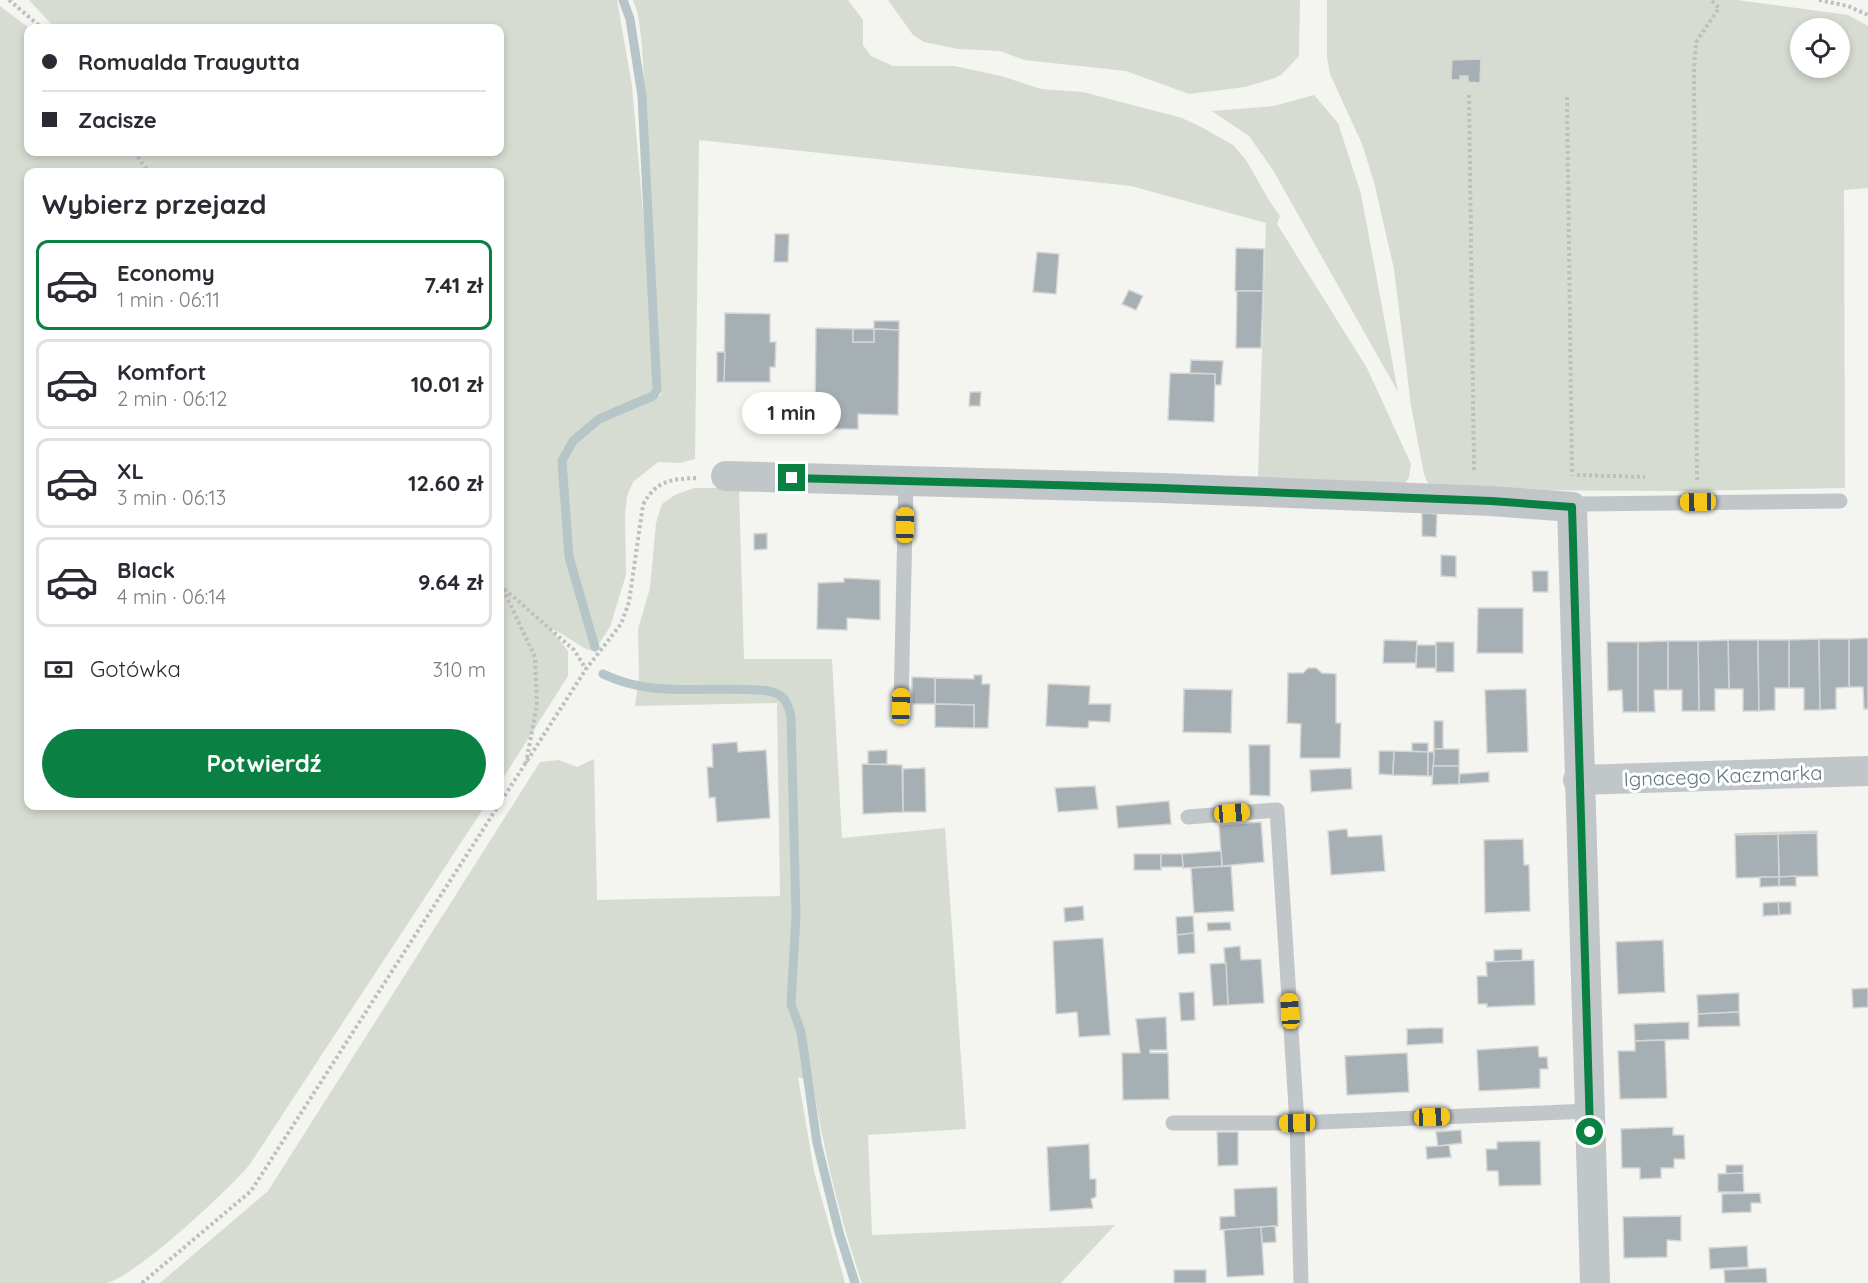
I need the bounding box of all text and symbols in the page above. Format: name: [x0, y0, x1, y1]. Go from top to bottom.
map controls: [1790, 18, 1850, 78]
button: locate: [1790, 18, 1850, 78]
text: Romualda Traugutta: [78, 48, 300, 76]
text: Zacisze: [78, 106, 157, 134]
text: Wybierz przejazd: [42, 187, 266, 221]
icon: car: [45, 258, 99, 312]
text: Economy: [117, 259, 215, 287]
text: 7.41 zł: [424, 271, 483, 299]
text: 1 min · 06:11: [117, 287, 220, 312]
icon: car: [45, 357, 99, 411]
text: Komfort: [117, 358, 206, 386]
text: 10.01 zł: [411, 370, 483, 398]
text: 2 min · 06:12: [117, 386, 227, 411]
callout: 1 min: [742, 391, 842, 433]
text: 1 min: [767, 400, 816, 425]
icon: car: [45, 456, 99, 510]
text: XL: [117, 457, 144, 485]
route end: [778, 464, 805, 491]
text: 12.60 zł: [408, 469, 483, 497]
text: 3 min · 06:13: [117, 485, 226, 510]
car: [1680, 493, 1716, 511]
car: [896, 507, 914, 543]
icon: car: [45, 555, 99, 609]
text: Black: [117, 556, 175, 584]
text: 9.64 zł: [418, 568, 483, 596]
text: 4 min · 06:14: [117, 584, 226, 609]
icon: cash: [42, 653, 75, 686]
text: Gotówka: [90, 655, 181, 683]
text: 310 m: [433, 657, 486, 682]
car: [892, 688, 910, 724]
button: Potwierdź: [42, 729, 486, 798]
street label: Ignacego Kaczmarka: [1623, 760, 1823, 791]
car: [1213, 802, 1251, 824]
car: [1280, 992, 1300, 1030]
car: [1414, 1107, 1450, 1127]
car: [1279, 1114, 1315, 1132]
route start: [1576, 1118, 1603, 1145]

